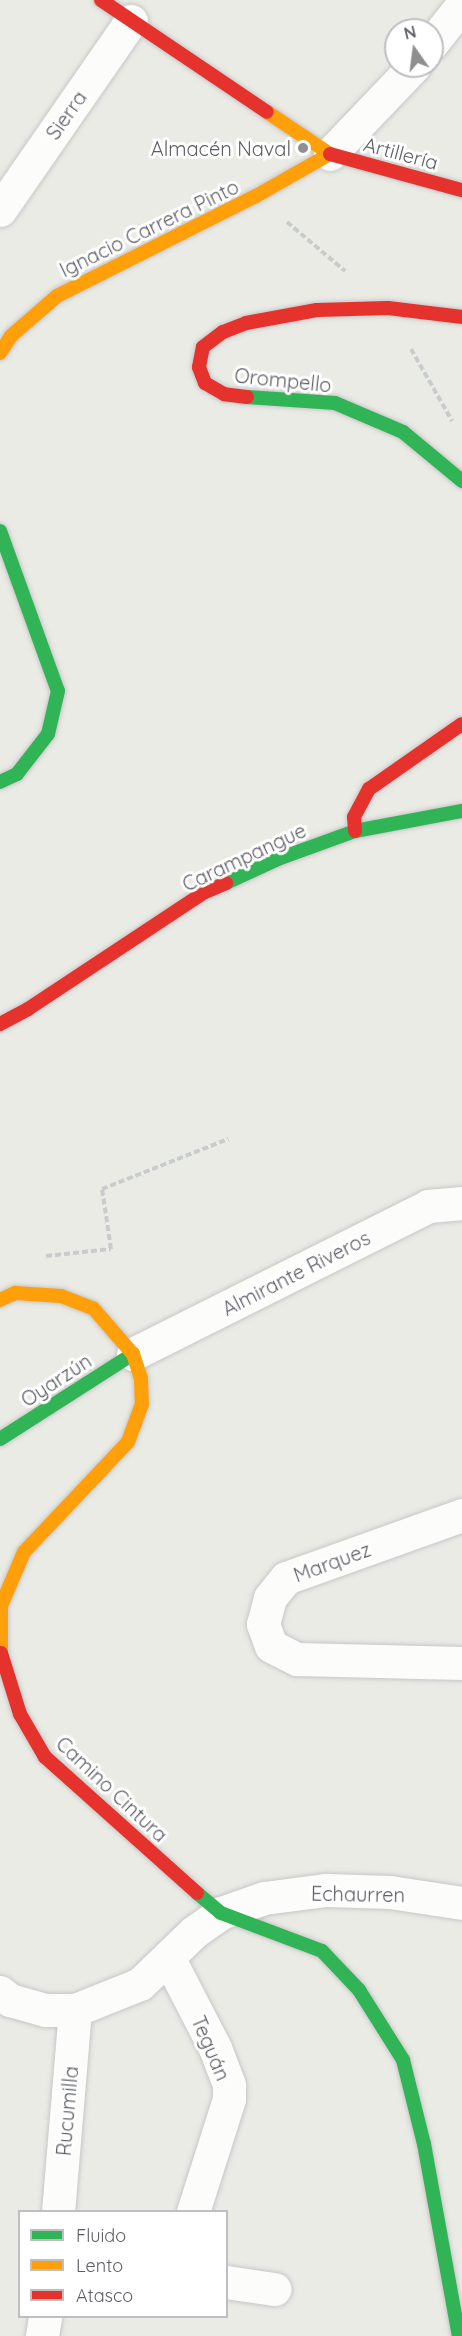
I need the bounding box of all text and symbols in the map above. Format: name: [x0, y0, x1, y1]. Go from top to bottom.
north arrow: [384, 18, 444, 78]
text: N: [402, 21, 418, 44]
street label: Sierra: [41, 86, 91, 144]
street label: Artillería: [361, 132, 441, 174]
place label: Almacén Naval: [151, 136, 291, 160]
marker: Almacén Naval: [296, 141, 310, 155]
street label: Ignacio Carrera Pinto: [56, 174, 242, 282]
street label: Orompello: [233, 363, 333, 397]
street label: Carampangue: [178, 818, 310, 896]
street label: Almirante Riveros: [218, 1225, 374, 1321]
street label: Oyarzún: [16, 1348, 96, 1412]
street label: Marquez: [290, 1537, 374, 1587]
street label: Camino Cintura: [51, 1731, 173, 1847]
street label: Echaurren: [311, 1881, 405, 1907]
street label: Teguán: [187, 2012, 235, 2084]
street label: Rucumilla: [51, 2065, 83, 2157]
legend: [18, 2210, 228, 2318]
text: Fluido: [76, 2224, 126, 2247]
text: Lento: [76, 2254, 123, 2277]
text: Atasco: [76, 2284, 133, 2307]

